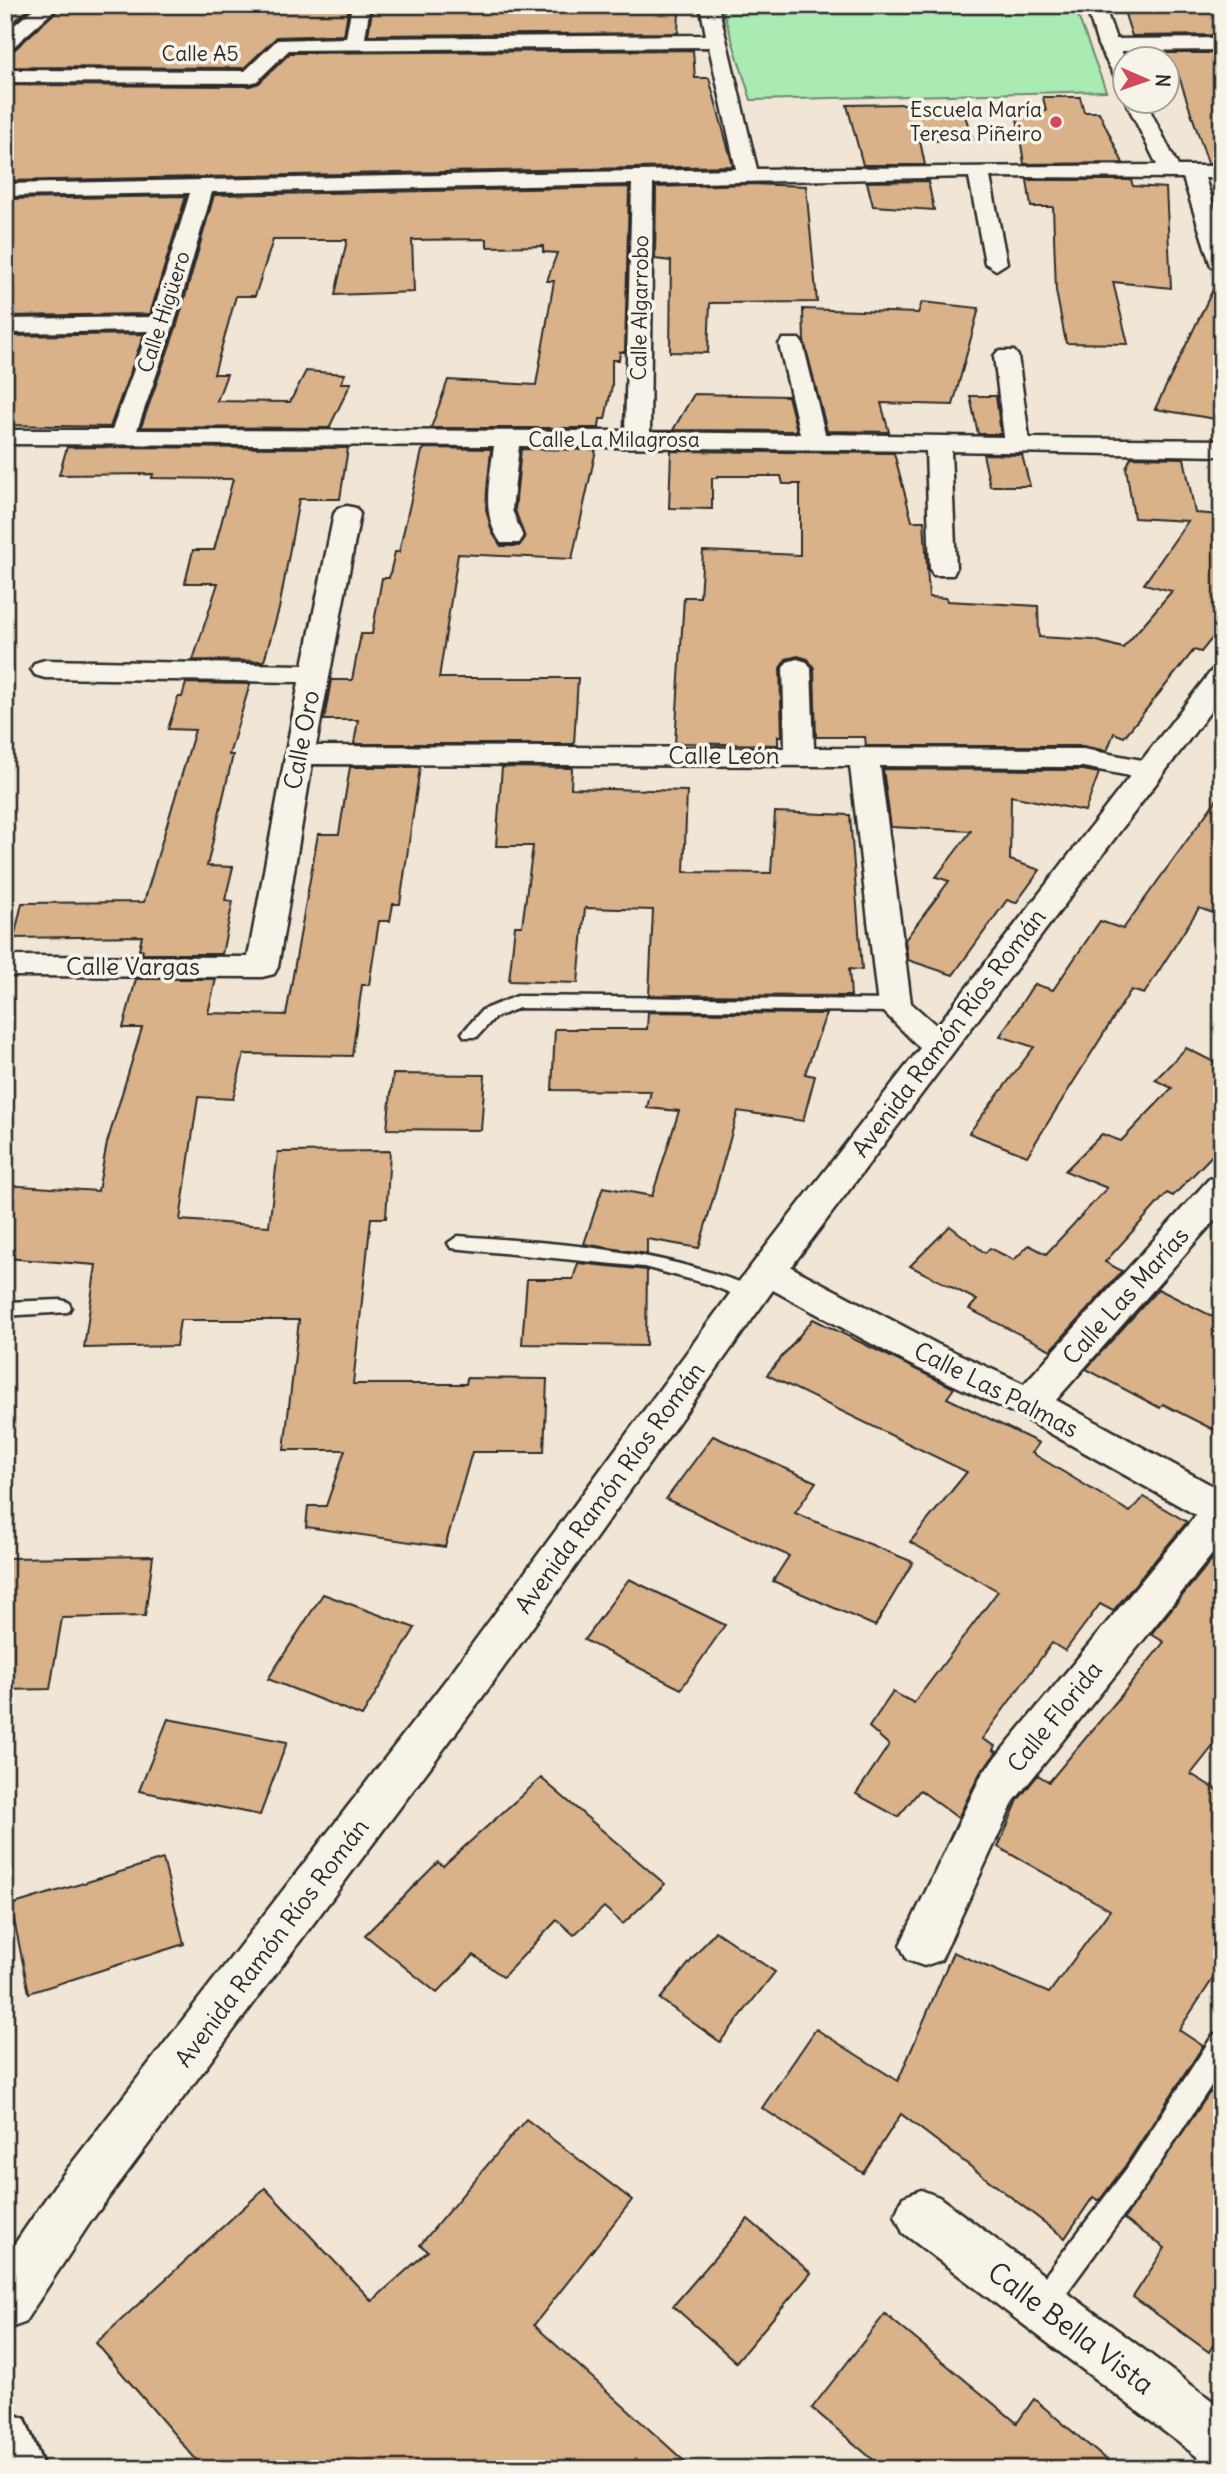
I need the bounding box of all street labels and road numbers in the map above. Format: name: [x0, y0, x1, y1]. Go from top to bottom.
street label: Calle A5: [162, 40, 238, 67]
street label: Calle Algarrobo: [625, 235, 654, 381]
street label: Calle Higüero: [131, 248, 196, 376]
street label: Calle La Milagrosa: [528, 426, 700, 453]
street label: Calle Oro: [277, 688, 325, 792]
street label: Calle León: [668, 740, 780, 770]
street label: Avenida Ramón Ríos Román: [845, 902, 1052, 1163]
street label: Calle Vargas: [66, 951, 200, 981]
street label: Calle Las Marías: [1056, 1220, 1195, 1370]
street label: Calle Las Palmas: [909, 1335, 1084, 1443]
street label: Avenida Ramón Ríos Román: [508, 1356, 711, 1619]
street label: Calle Florida: [1000, 1655, 1108, 1778]
street label: Avenida Ramón Ríos Román: [168, 1812, 375, 2073]
street label: Calle Bella Vista: [981, 2254, 1161, 2402]

